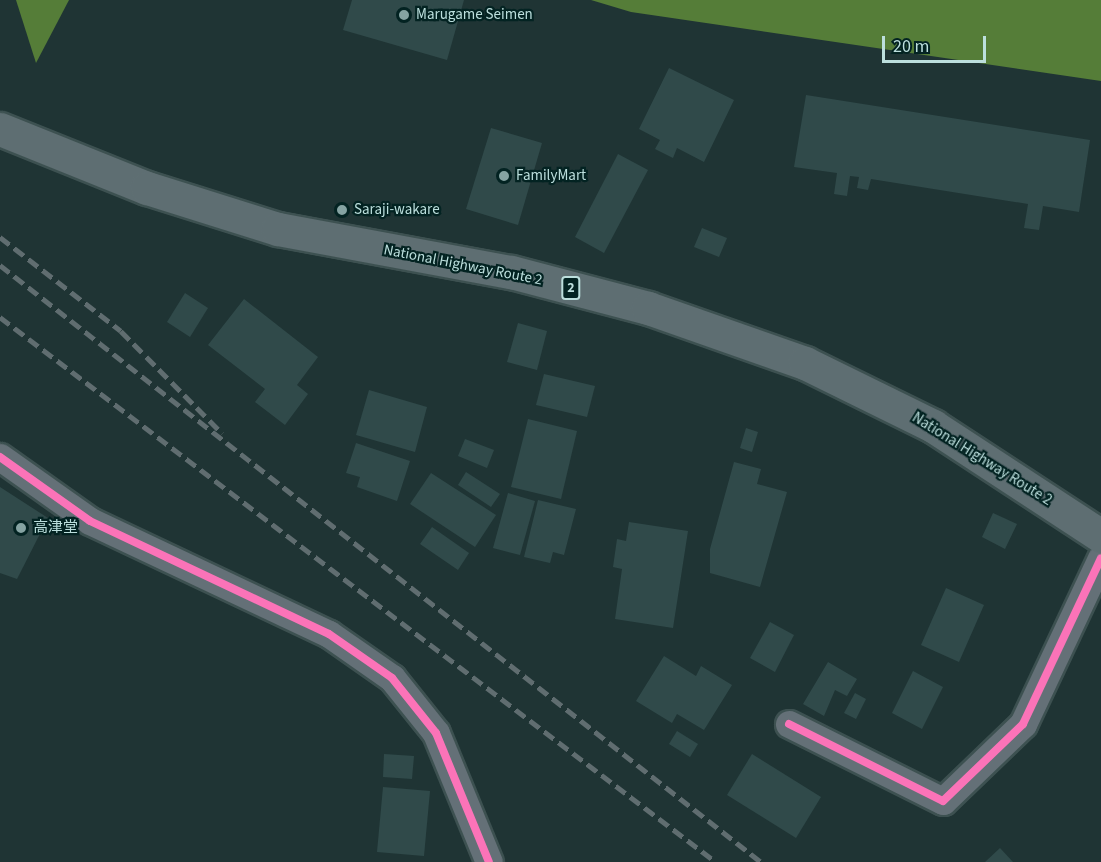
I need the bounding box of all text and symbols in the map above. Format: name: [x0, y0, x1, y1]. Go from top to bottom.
place label: Marugame Seimen: [416, 6, 533, 24]
marker: Marugame Seimen: [397, 8, 411, 22]
scale bar: [885, 24, 988, 62]
text: 20 m: [893, 34, 929, 59]
place label: FamilyMart: [516, 167, 586, 185]
marker: FamilyMart: [497, 169, 511, 183]
place label: Saraji-wakare: [354, 201, 440, 219]
marker: Saraji-wakare: [335, 203, 349, 217]
street label: National Highway Route 2: [382, 241, 544, 289]
road number: 2: [560, 277, 582, 299]
street label: National Highway Route 2: [909, 409, 1055, 509]
place label: 高津堂: [33, 519, 78, 537]
marker: 高津堂: [14, 521, 28, 535]

